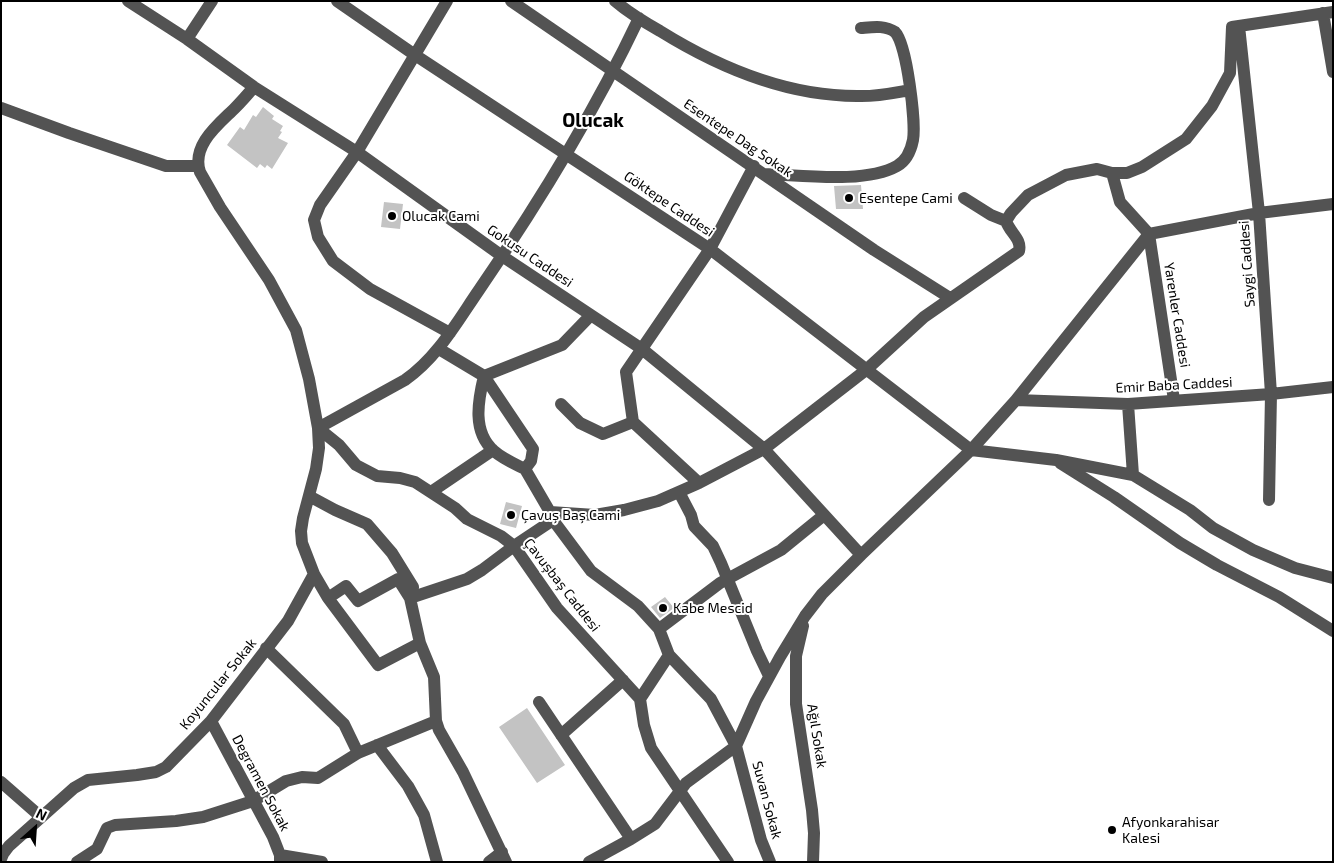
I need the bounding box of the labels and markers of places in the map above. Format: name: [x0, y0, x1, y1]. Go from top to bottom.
place label: Esentepe Cami: [859, 190, 953, 206]
marker: Esentepe Cami: [843, 192, 855, 204]
place label: Olucak Cami: [402, 208, 480, 224]
marker: Olucak Cami: [386, 210, 398, 222]
place label: Çavuş Baş Cami: [521, 507, 620, 523]
marker: Çavuş Baş Cami: [505, 509, 517, 521]
place label: Kabe Mescid: [673, 600, 753, 616]
marker: Kabe Mescid: [657, 602, 669, 614]
place label: Afyonkarahisar Kalesi: [1122, 814, 1219, 846]
marker: Afyonkarahisar Kalesi: [1106, 824, 1118, 836]

